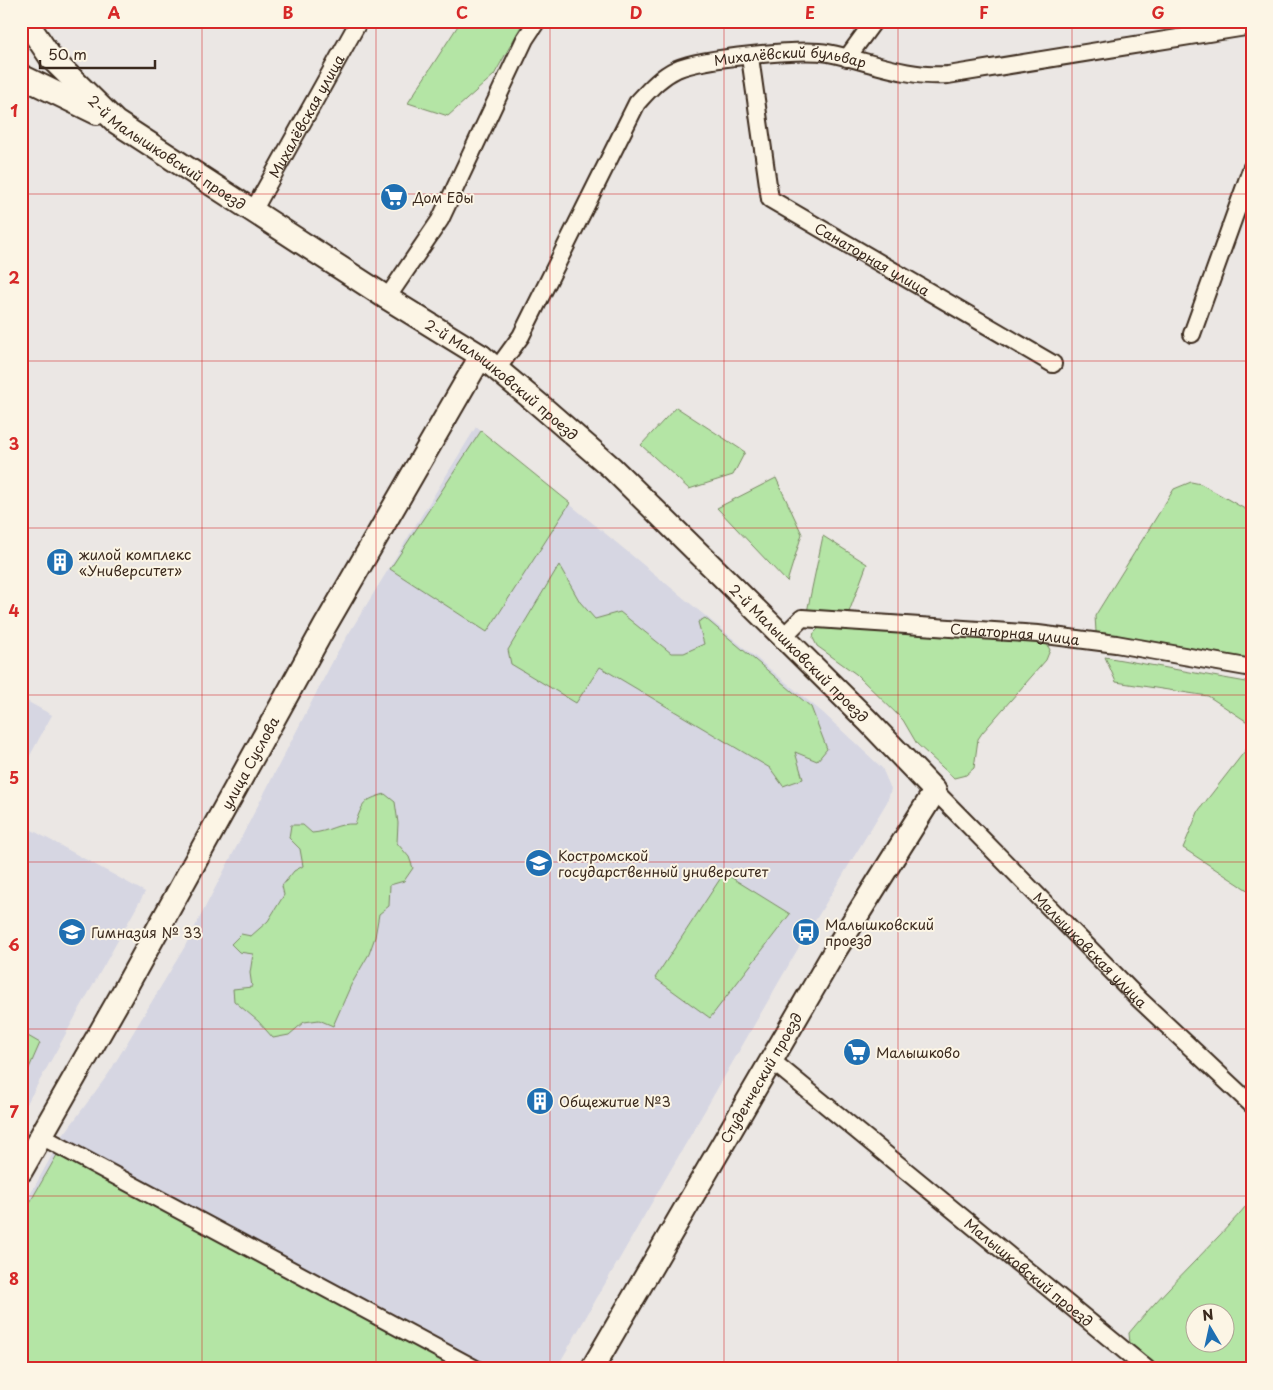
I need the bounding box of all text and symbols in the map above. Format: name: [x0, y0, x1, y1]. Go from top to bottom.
text: A: [108, 0, 121, 24]
text: B: [283, 0, 294, 24]
text: C: [456, 0, 468, 24]
text: D: [630, 0, 642, 24]
text: E: [805, 0, 815, 24]
text: F: [979, 0, 989, 24]
text: G: [1151, 0, 1165, 24]
scale bar: [40, 38, 155, 70]
street label: Михалёвский бульвар: [712, 41, 869, 73]
text: 50 m: [48, 42, 87, 65]
street label: Михалёвская улица: [263, 50, 349, 181]
street label: 2-й Малышковский проезд: [84, 90, 250, 214]
text: 1: [10, 98, 18, 122]
supermarket icon: Дом Еды: [379, 182, 409, 212]
place label: Дом Еды: [412, 187, 474, 208]
street label: Санаторная улица: [811, 217, 934, 301]
text: 2: [8, 265, 20, 289]
street label: 2-й Малышковский проезд: [421, 314, 583, 445]
text: 3: [9, 431, 19, 455]
place label: жилой комплекс «Университет»: [79, 544, 191, 581]
building icon: жилой комплекс «Университет»: [45, 547, 75, 577]
street label: 2-й Малышковский проезд: [725, 579, 874, 727]
text: 4: [9, 598, 20, 622]
street label: Санаторная улица: [950, 618, 1081, 650]
street label: улица Суслова: [216, 712, 284, 813]
text: 5: [9, 765, 19, 789]
place label: Костромской государственный университет: [558, 845, 769, 882]
school or university icon: Костромской государственный университет: [524, 848, 554, 878]
street label: Малышковская улица: [1029, 887, 1152, 1012]
place label: Малышковский проезд: [825, 914, 934, 951]
school or university icon: Гимназия № 33: [57, 917, 87, 947]
bus stop icon: Малышковский проезд: [791, 917, 821, 947]
place label: Гимназия № 33: [91, 922, 202, 943]
text: 6: [8, 932, 20, 956]
street label: Студенческий проезд: [715, 1009, 807, 1147]
supermarket icon: Малышково: [842, 1037, 872, 1067]
place label: Малышково: [876, 1042, 960, 1063]
building icon: Общежитие №3: [525, 1086, 555, 1116]
place label: Общежитие №3: [559, 1091, 671, 1112]
text: 7: [9, 1099, 19, 1123]
street label: Малышковский проезд: [960, 1213, 1098, 1331]
text: 8: [9, 1266, 19, 1290]
north arrow: [1186, 1302, 1236, 1352]
text: N: [1201, 1303, 1215, 1326]

